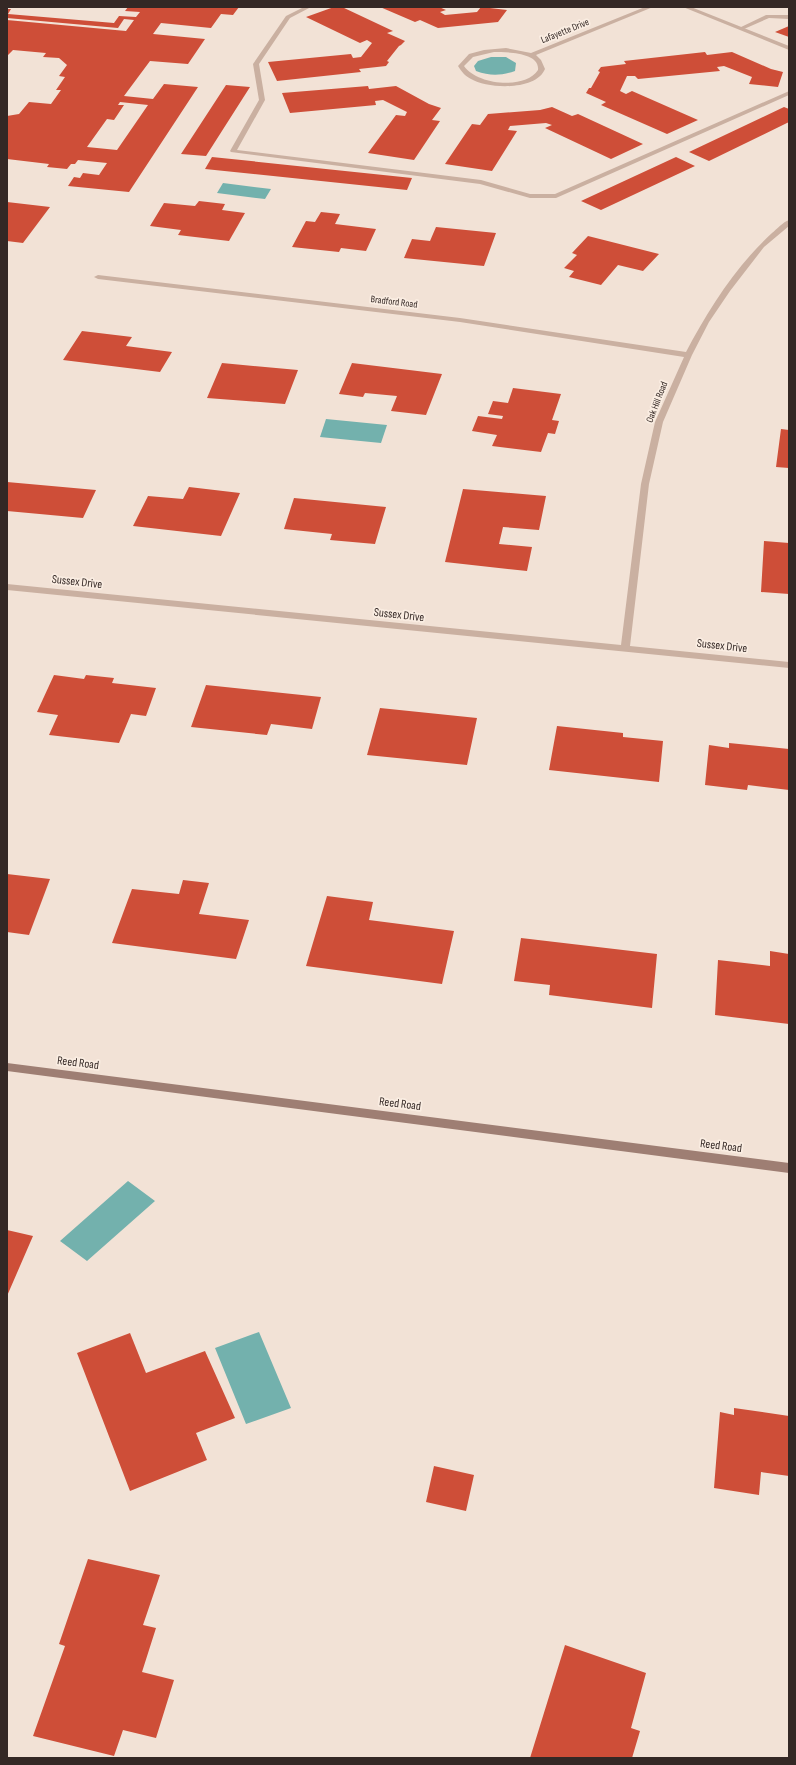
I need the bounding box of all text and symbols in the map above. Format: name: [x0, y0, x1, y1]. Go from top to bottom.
street label: Lafayette Drive: [539, 16, 591, 46]
street label: Bradford Road: [370, 293, 418, 311]
street label: Oak Hill Road: [644, 380, 670, 424]
street label: Sussex Drive: [51, 572, 103, 592]
street label: Sussex Drive: [373, 605, 425, 625]
street label: Sussex Drive: [696, 636, 748, 656]
street label: Reed Road: [56, 1053, 100, 1073]
street label: Reed Road: [378, 1094, 422, 1114]
street label: Reed Road: [699, 1136, 743, 1156]

